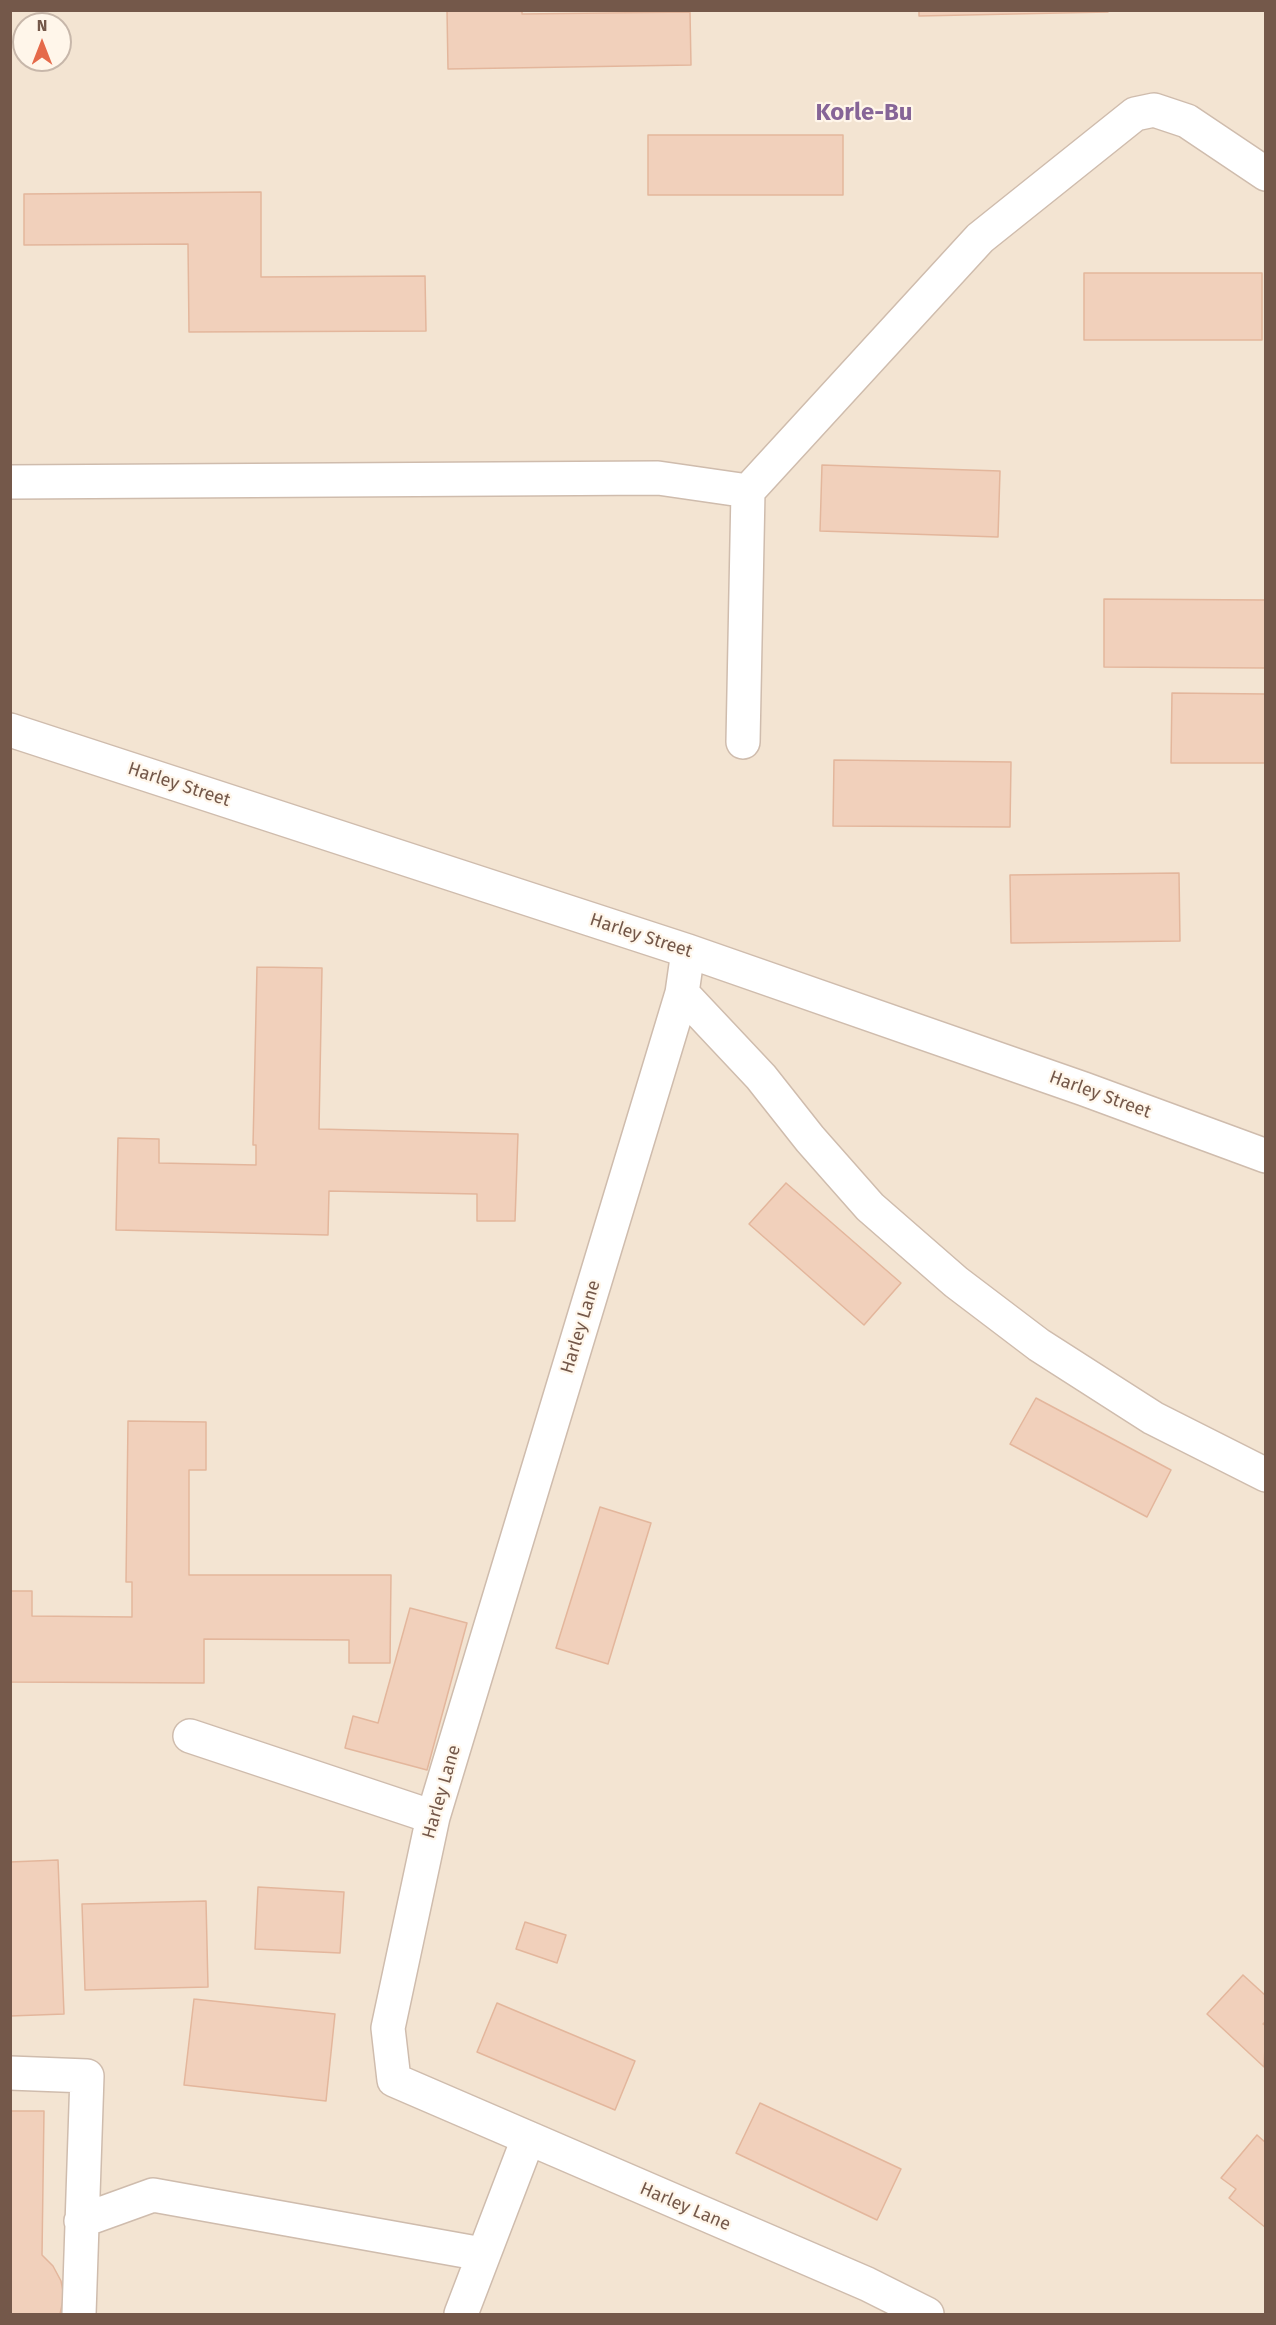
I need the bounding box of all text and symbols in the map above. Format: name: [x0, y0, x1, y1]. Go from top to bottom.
north arrow: [12, 12, 72, 72]
text: N: [37, 16, 47, 35]
district label: Korle-Bu: [816, 99, 912, 127]
street label: Harley Street: [125, 758, 233, 812]
street label: Harley Street: [587, 909, 695, 963]
street label: Harley Street: [1046, 1067, 1154, 1123]
street label: Harley Lane: [557, 1278, 605, 1376]
street label: Harley Lane: [418, 1743, 466, 1841]
street label: Harley Lane: [636, 2178, 734, 2236]

